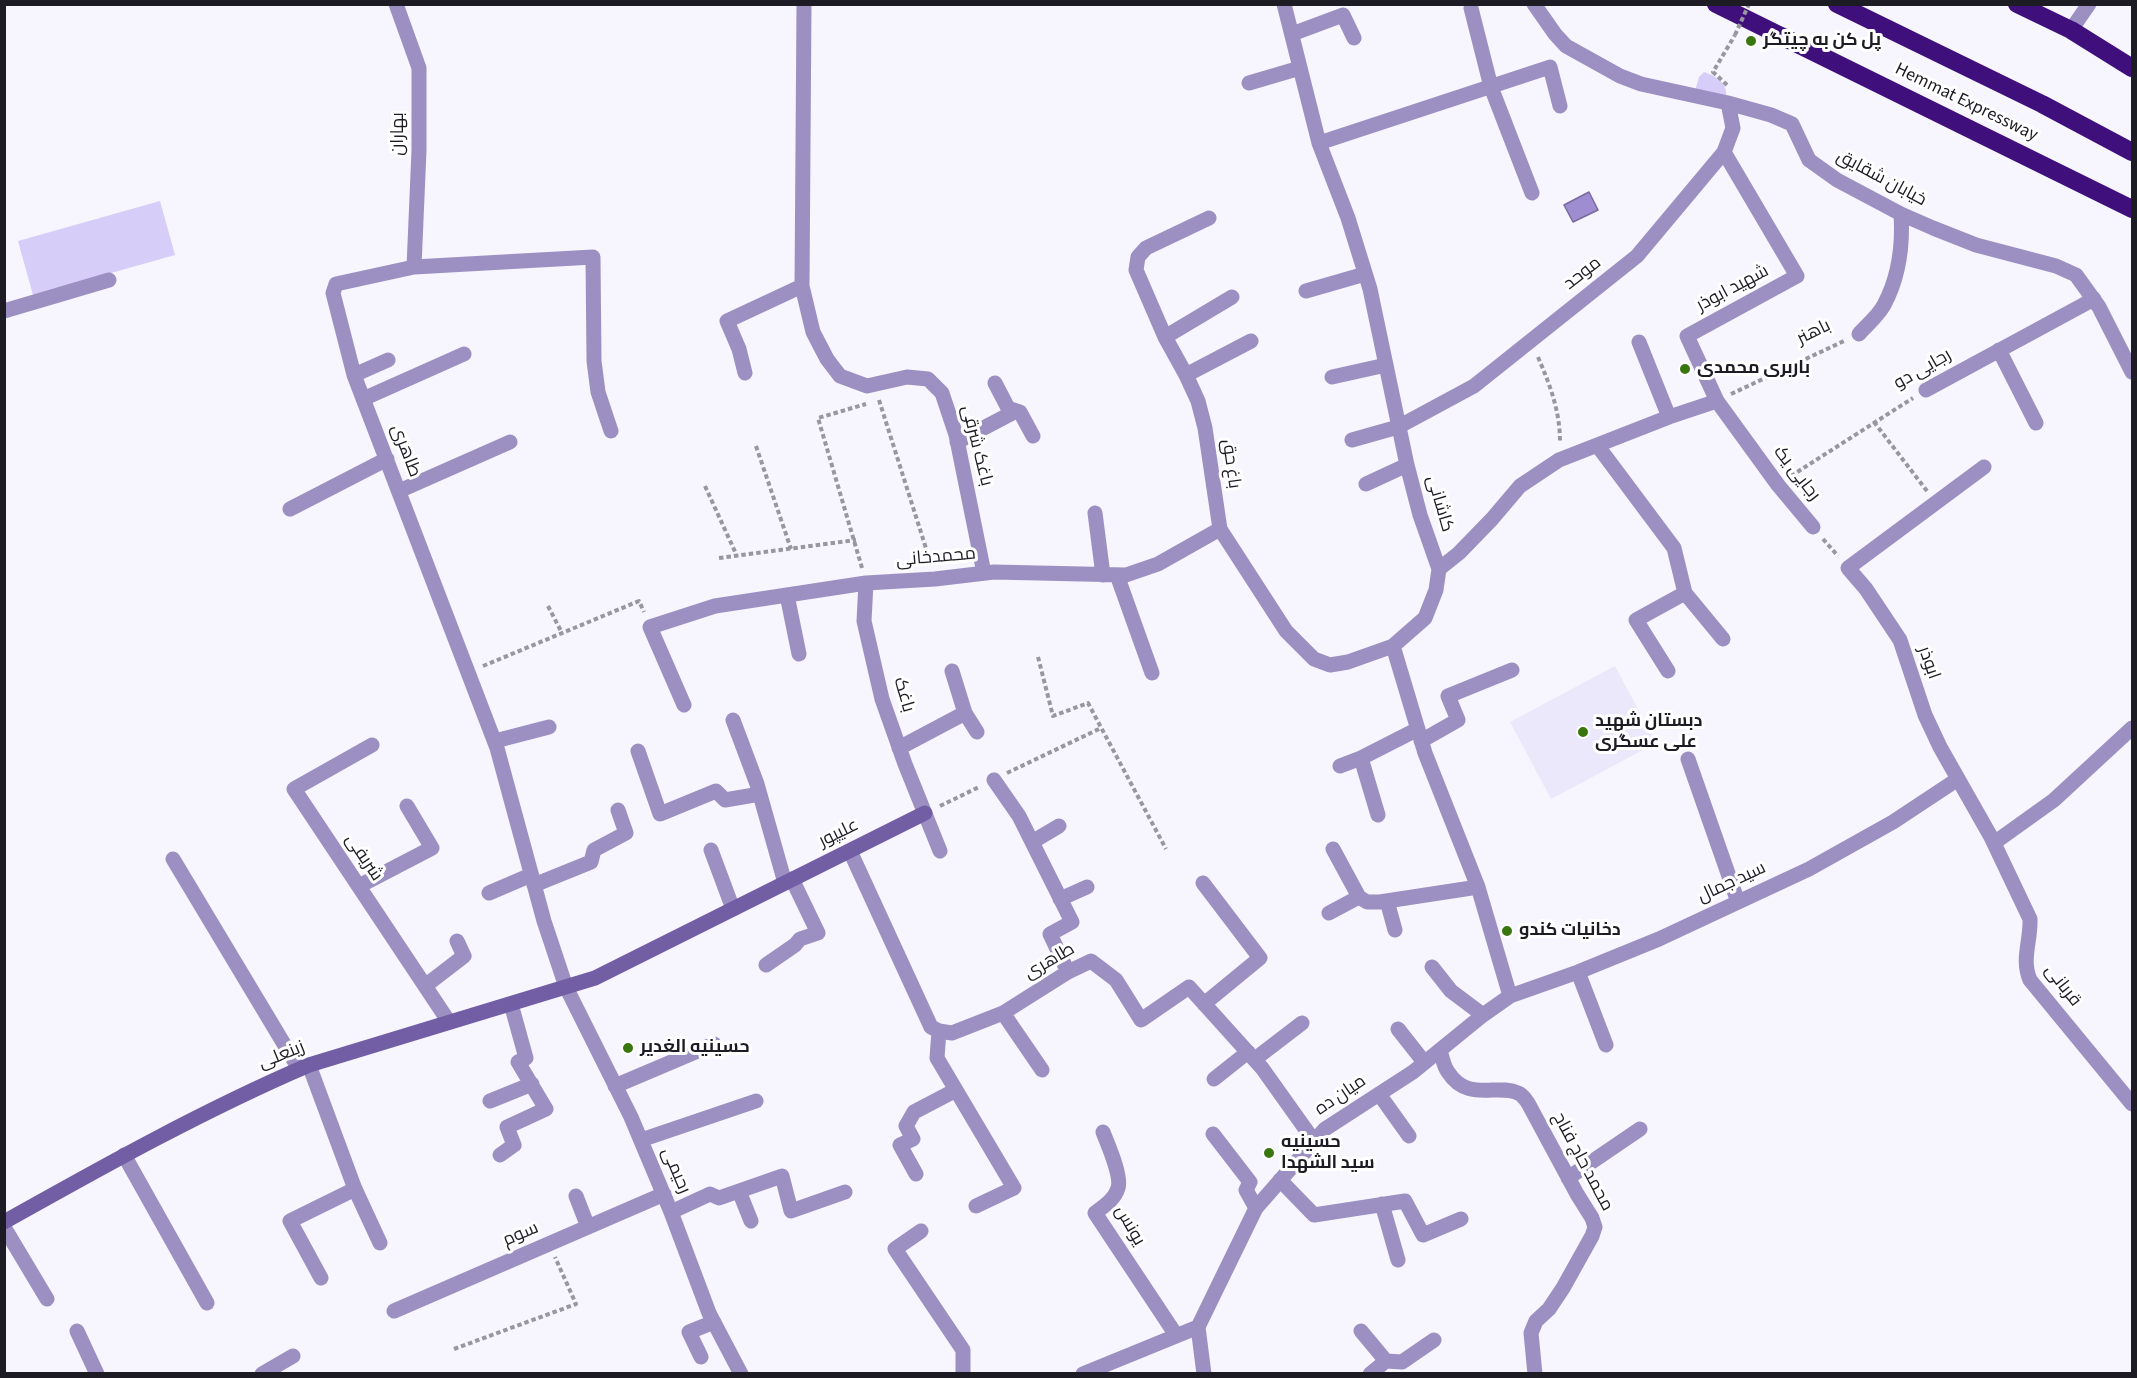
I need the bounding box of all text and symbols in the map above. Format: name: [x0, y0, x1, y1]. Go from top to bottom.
place label: پل کن به چیتگر: [1763, 30, 1881, 52]
marker: پل کن به چیتگر: [1744, 34, 1758, 48]
street label: Hemmat Expressway: [1891, 59, 2041, 147]
street label: بهاران: [388, 112, 410, 156]
street label: خیابان شقایق: [1832, 146, 1930, 212]
street label: موحد: [1560, 253, 1606, 295]
street label: شهید ابوذر: [1693, 261, 1773, 317]
street label: باهنر: [1793, 316, 1835, 350]
street label: رجایی دو: [1890, 345, 1956, 395]
place label: باربری محمدی: [1697, 358, 1810, 380]
marker: باربری محمدی: [1678, 362, 1692, 376]
street label: باغک شرقی: [956, 403, 996, 489]
street label: طاهری: [385, 422, 425, 480]
street label: باغ حق: [1216, 438, 1244, 490]
street label: رجایی یک: [1768, 442, 1824, 506]
street label: کاشانی: [1421, 473, 1457, 535]
street label: محمدخانی: [895, 544, 977, 572]
street label: ابوذر: [1912, 644, 1944, 682]
street label: باغک: [888, 675, 918, 715]
place label: دبستان شهید علی عسگری: [1595, 711, 1702, 754]
marker: دبستان شهید علی عسگری: [1576, 725, 1590, 739]
street label: علیپور: [815, 815, 863, 853]
street label: شریفی: [339, 830, 387, 886]
street label: سید جمال: [1694, 858, 1770, 908]
place label: دخانیات کندو: [1519, 920, 1621, 942]
marker: دخانیات کندو: [1500, 924, 1514, 938]
street label: طاهری: [1021, 939, 1079, 985]
street label: قربانی: [2039, 961, 2085, 1011]
street label: زینعلی: [256, 1037, 308, 1075]
place label: حسینیه الغدیر: [640, 1037, 750, 1059]
marker: حسینیه الغدیر: [621, 1041, 635, 1055]
street label: میان ده: [1311, 1071, 1371, 1121]
street label: محمد حاج فناح: [1547, 1109, 1617, 1215]
place label: حسینیه سید الشهدا: [1281, 1132, 1375, 1174]
street label: رحیمی: [656, 1145, 694, 1197]
marker: حسینیه سید الشهدا: [1262, 1146, 1276, 1160]
street label: یونس: [1109, 1202, 1149, 1250]
street label: سوم: [500, 1218, 542, 1252]

